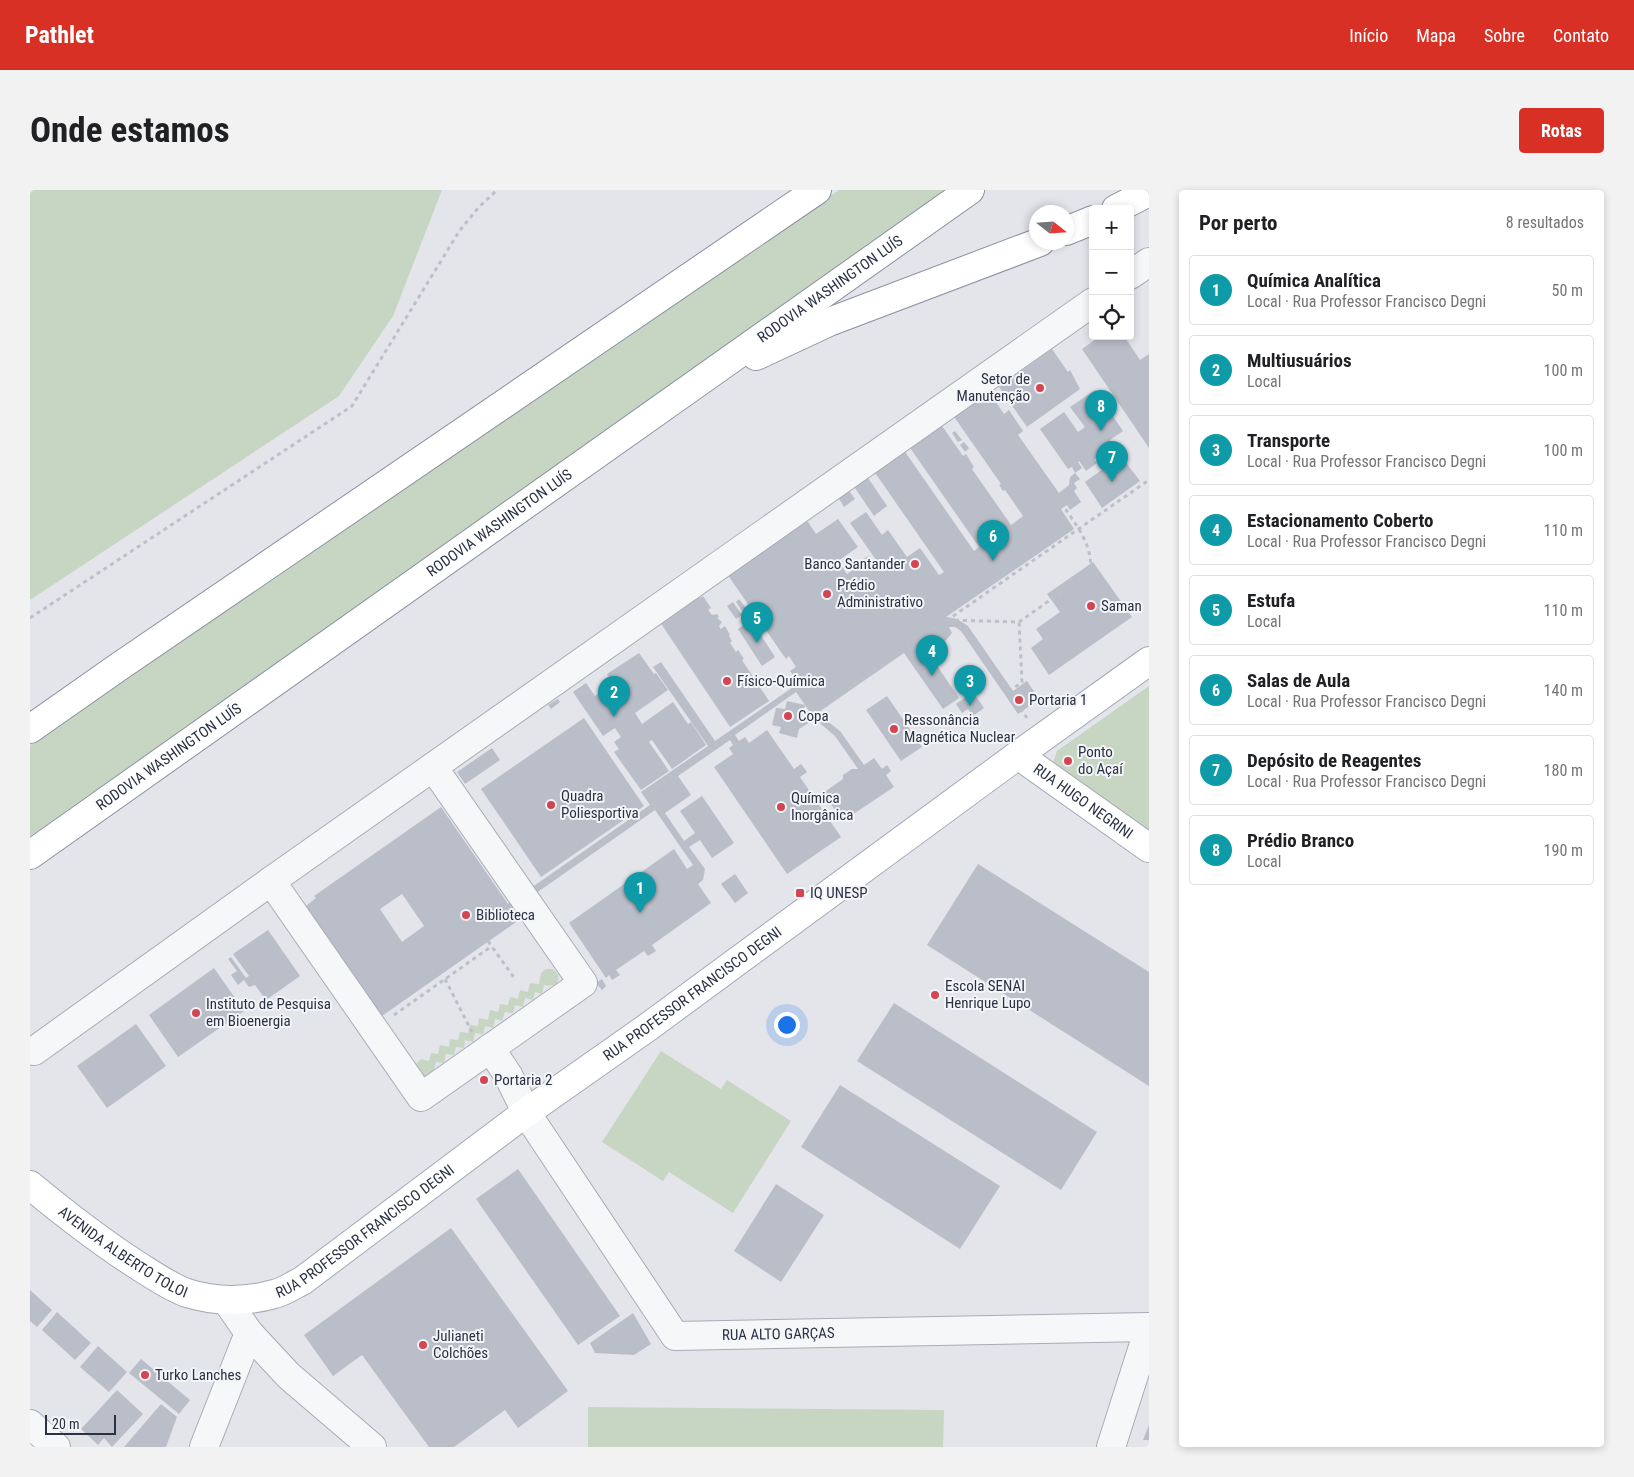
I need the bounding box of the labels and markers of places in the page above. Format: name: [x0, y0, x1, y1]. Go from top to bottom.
place label: Setor de Manutenção: [957, 370, 1030, 405]
marker: Setor de Manutenção: [1034, 382, 1046, 394]
pin: 8: [1085, 390, 1117, 431]
pin: 7: [1096, 441, 1128, 482]
pin: 6: [977, 520, 1009, 561]
place label: Banco Santander: [804, 555, 905, 573]
marker: Banco Santander: [909, 558, 921, 570]
place label: Prédio Administrativo: [837, 576, 923, 611]
marker: Prédio Administrativo: [821, 588, 833, 600]
place label: Saman: [1101, 597, 1142, 615]
marker: Saman: [1085, 600, 1097, 612]
pin: 5: [741, 602, 773, 643]
pin: 4: [916, 635, 948, 676]
pin: 3: [954, 665, 986, 706]
place label: Físico-Química: [737, 672, 825, 690]
marker: Físico-Química: [721, 675, 733, 687]
pin: 2: [598, 676, 630, 717]
place label: Portaria 1: [1029, 691, 1087, 709]
marker: Portaria 1: [1013, 694, 1025, 706]
place label: Copa: [798, 707, 829, 725]
marker: Copa: [782, 710, 794, 722]
place label: Ressonância Magnética Nuclear: [904, 711, 1016, 746]
marker: Ressonância Magnética Nuclear: [888, 723, 900, 735]
place label: Ponto do Açaí: [1078, 743, 1124, 778]
marker: Ponto do Açaí: [1062, 755, 1074, 767]
place label: Quadra Poliesportiva: [561, 787, 639, 822]
place label: Química Inorgânica: [791, 789, 853, 824]
marker: Quadra Poliesportiva: [545, 799, 557, 811]
marker: Química Inorgânica: [775, 801, 787, 813]
pin: 1: [624, 872, 656, 913]
place label: IQ UNESP: [810, 884, 867, 902]
marker: IQ UNESP: [794, 887, 806, 899]
place label: Biblioteca: [476, 906, 535, 924]
marker: Biblioteca: [460, 909, 472, 921]
place label: Escola SENAI Henrique Lupo: [945, 977, 1031, 1012]
marker: Escola SENAI Henrique Lupo: [929, 989, 941, 1001]
place label: Instituto de Pesquisa em Bioenergia: [206, 995, 331, 1030]
marker: Instituto de Pesquisa em Bioenergia: [190, 1007, 202, 1019]
place label: Portaria 2: [494, 1071, 552, 1089]
marker: Portaria 2: [478, 1074, 490, 1086]
place label: Julianeti Colchões: [433, 1327, 488, 1362]
marker: Julianeti Colchões: [417, 1339, 429, 1351]
place label: Turko Lanches: [155, 1366, 241, 1384]
marker: Turko Lanches: [139, 1369, 151, 1381]

